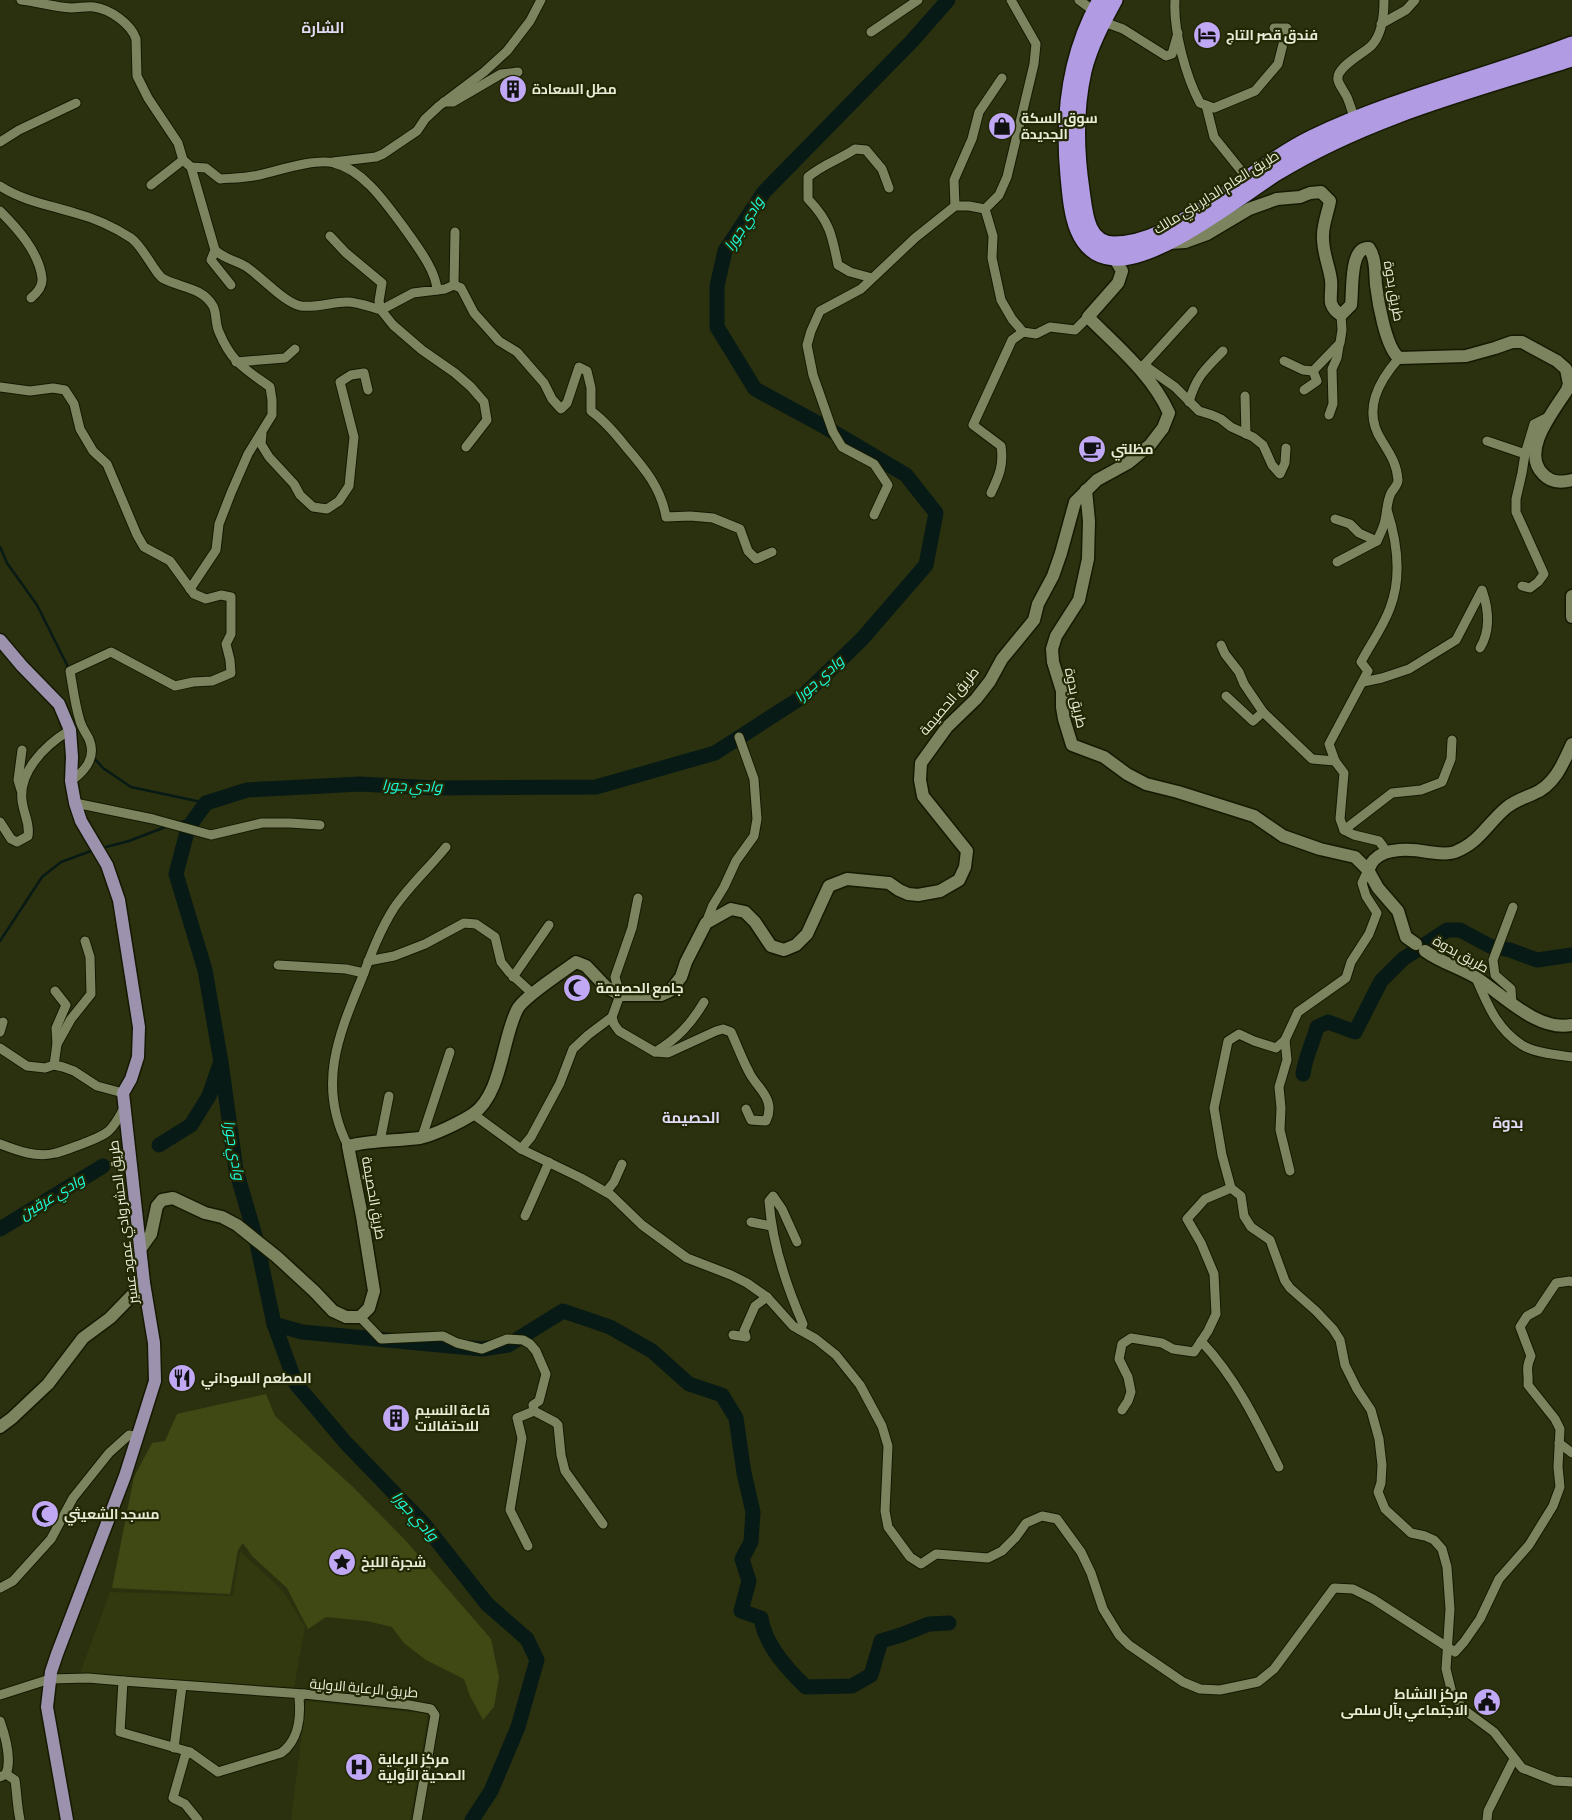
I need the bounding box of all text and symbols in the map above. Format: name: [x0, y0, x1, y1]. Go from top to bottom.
district label: الشارة: [302, 19, 344, 38]
hotel icon: فندق قصر التاج: [1192, 20, 1222, 50]
place label: فندق قصر التاج: [1226, 27, 1318, 45]
building icon: مطل السعادة: [498, 74, 528, 104]
place label: مطل السعادة: [532, 81, 617, 98]
place label: سوق السكة الجديدة: [1021, 110, 1098, 143]
shop icon: سوق السكة الجديدة: [987, 111, 1017, 141]
street label: طريق العام الداير بني مالك: [1150, 147, 1284, 241]
water label: وادي جورا: [720, 193, 771, 256]
street label: طريق بدوة: [1380, 259, 1407, 323]
cafe icon: مظلتي: [1077, 434, 1107, 464]
place label: مظلتي: [1111, 441, 1153, 461]
water label: وادي جورا: [791, 652, 850, 708]
street label: طريق الحصيمة: [916, 664, 983, 739]
street label: طريق بدوة: [1061, 666, 1090, 730]
water label: وادي جورا: [381, 776, 443, 799]
street label: طريق بدوة: [1430, 932, 1492, 977]
mosque icon: جامع الحصيمة: [562, 973, 592, 1003]
place label: جامع الحصيمة: [596, 980, 684, 998]
district label: الحصيمة: [662, 1109, 720, 1128]
district label: بدوة: [1492, 1114, 1524, 1133]
water label: وادي جورا: [217, 1119, 248, 1183]
street label: طريق الحشر وادي عمود عسير: [105, 1139, 145, 1306]
street label: طريق الحصيمة: [358, 1155, 389, 1241]
water label: وادي عرقين: [16, 1170, 90, 1226]
restaurant icon: المطعم السوداني: [167, 1363, 197, 1393]
place label: المطعم السوداني: [201, 1370, 312, 1390]
place label: قاعة النسيم للاحتفالات: [415, 1402, 490, 1435]
building icon: قاعة النسيم للاحتفالات: [381, 1403, 411, 1433]
water label: وادي جورا: [386, 1488, 442, 1547]
mosque icon: مسجد الشعيثي: [30, 1499, 60, 1529]
place label: مسجد الشعيثي: [64, 1506, 159, 1526]
place icon: شجرة اللبخ: [327, 1547, 357, 1577]
place label: شجرة اللبخ: [361, 1554, 426, 1572]
street label: طريق الرعاية الاولية: [309, 1675, 419, 1702]
place label: مركز النشاط الاجتماعي بآل سلمى: [1341, 1686, 1468, 1722]
public building icon: مركز النشاط الاجتماعي بآل سلمى: [1472, 1687, 1502, 1717]
place label: مركز الرعاية الصحية الأولية: [378, 1751, 466, 1784]
hospital icon: مركز الرعاية الصحية الأولية: [344, 1752, 374, 1782]

